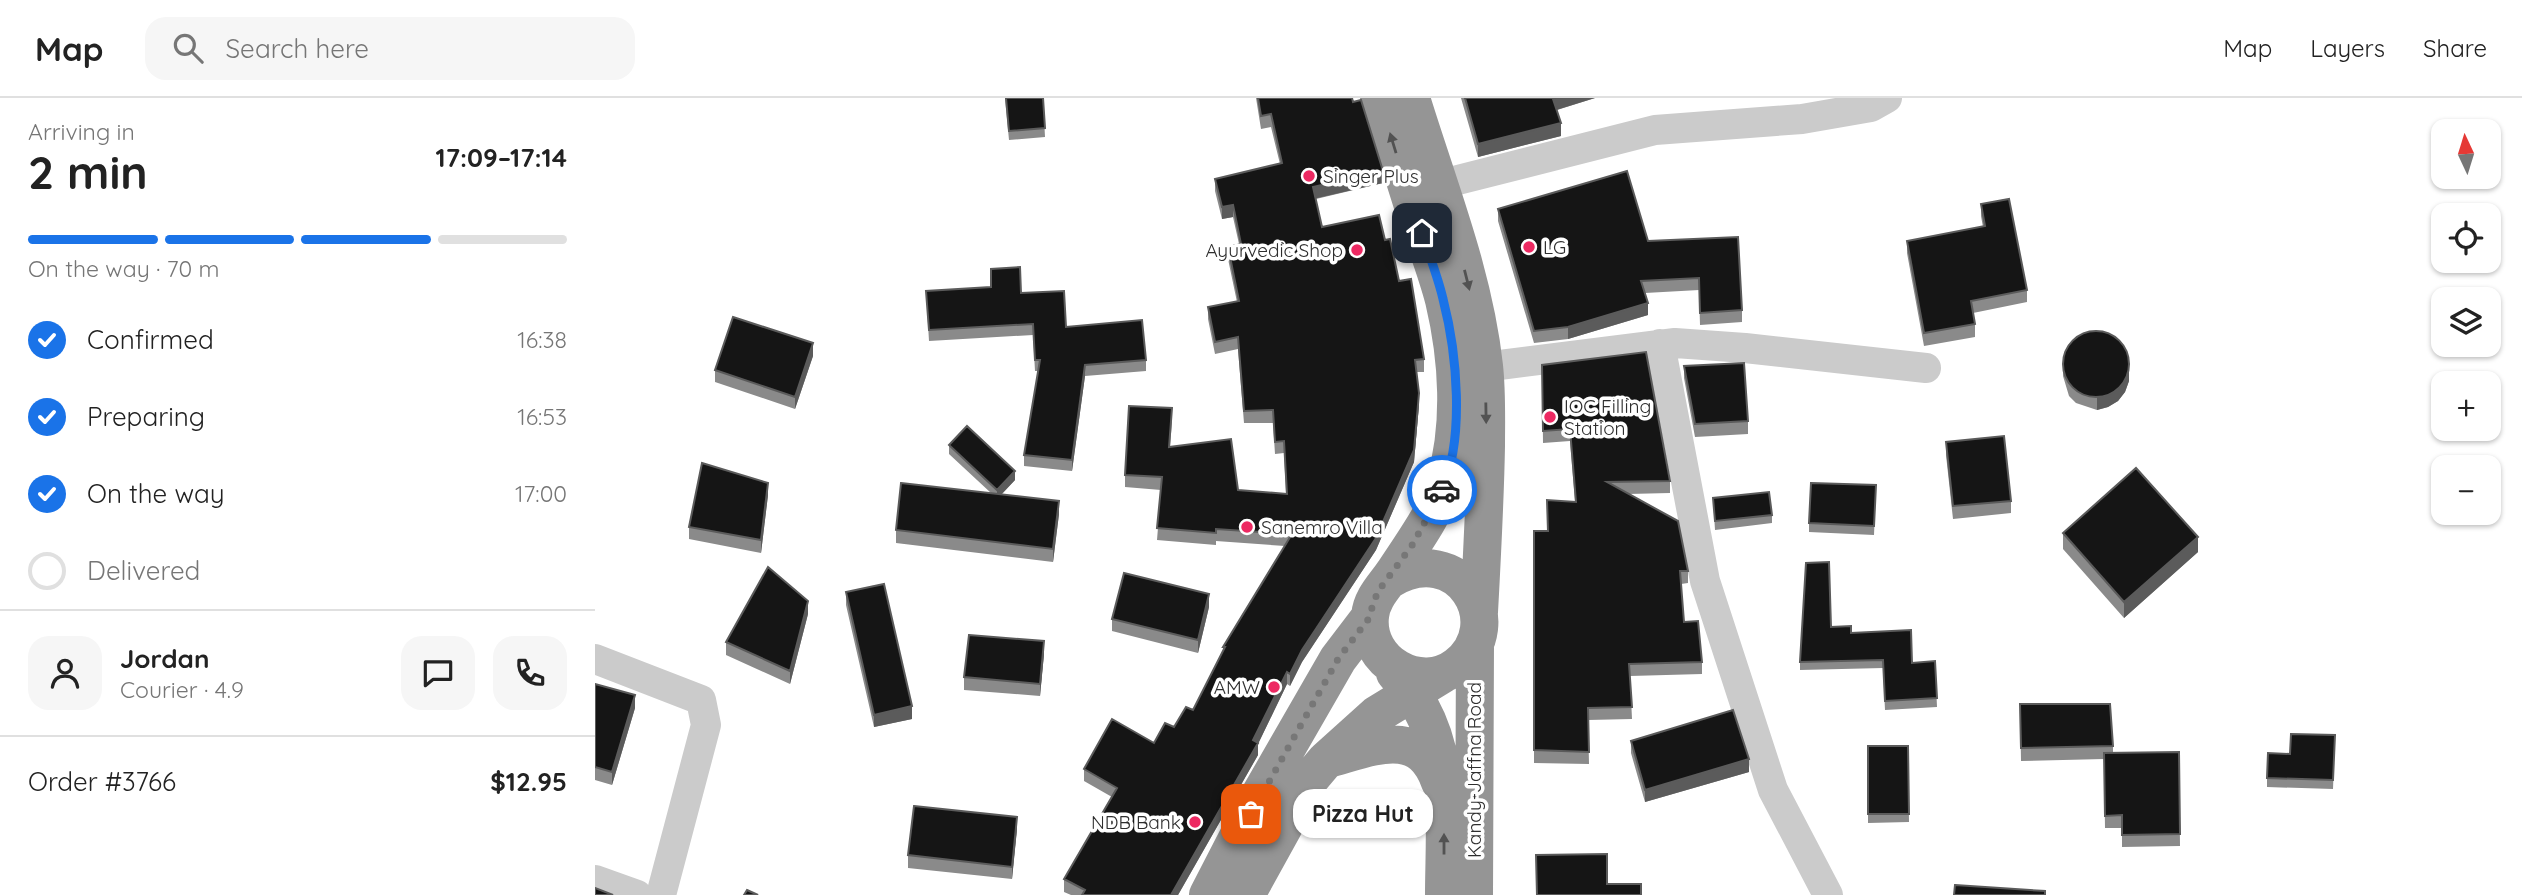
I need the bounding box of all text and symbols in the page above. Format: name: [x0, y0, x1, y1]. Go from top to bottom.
search box: [145, 17, 635, 80]
text: Map: [35, 28, 103, 69]
icon: search: [169, 29, 207, 67]
text: Search here: [225, 32, 369, 65]
text: Map: [2223, 33, 2272, 63]
text: Layers: [2310, 33, 2385, 63]
text: Share: [2423, 33, 2487, 63]
text: Arriving in: [28, 117, 135, 146]
north arrow: [2431, 119, 2501, 189]
map controls: [2431, 119, 2501, 525]
one-way arrow: [1387, 132, 1398, 153]
text: 17:09–17:14: [436, 141, 567, 174]
text: 2 min: [28, 143, 148, 201]
place label: Singer Plus: [1323, 164, 1419, 188]
marker: Singer Plus: [1301, 168, 1317, 184]
pin: [1392, 203, 1452, 263]
button: locate: [2431, 203, 2501, 273]
icon: home: [1403, 214, 1441, 252]
place label: LG: [1543, 235, 1566, 259]
place label: Ayurvedic Shop: [1206, 238, 1343, 262]
marker: LG: [1521, 239, 1537, 255]
marker: Ayurvedic Shop: [1349, 242, 1365, 258]
text: On the way · 70 m: [28, 254, 220, 283]
one-way arrow: [1462, 270, 1473, 292]
button: layers: [2431, 287, 2501, 357]
icon: check: [28, 321, 66, 359]
text: Confirmed: [87, 323, 214, 356]
text: 16:38: [517, 325, 567, 354]
button: +: [2431, 371, 2501, 441]
place label: IOC Filling Station: [1564, 394, 1651, 440]
icon: check: [28, 398, 66, 436]
text: Preparing: [87, 400, 205, 433]
text: 16:53: [517, 402, 567, 431]
one-way arrow: [1480, 402, 1492, 424]
marker: IOC Filling Station: [1542, 409, 1558, 425]
courier: [1407, 455, 1477, 525]
button: −: [2431, 455, 2501, 525]
icon: car: [1423, 471, 1461, 509]
icon: check: [28, 475, 66, 513]
text: On the way: [87, 477, 225, 510]
text: 17:00: [515, 479, 567, 508]
place label: Sanemro Villa: [1261, 515, 1383, 539]
marker: Sanemro Villa: [1239, 519, 1255, 535]
text: Delivered: [87, 554, 200, 587]
button: person: [28, 636, 102, 710]
button: chat: [401, 636, 475, 710]
button: phone: [493, 636, 567, 710]
text: Jordan: [120, 642, 209, 675]
text: Courier · 4.9: [120, 675, 244, 704]
place label: AMW: [1214, 675, 1260, 699]
marker: AMW: [1266, 679, 1282, 695]
street label: Kandy-Jaffna Road: [1462, 682, 1486, 858]
text: Order #3766: [28, 765, 176, 798]
text: $12.95: [490, 765, 567, 798]
pin: [1221, 784, 1281, 844]
callout: Pizza Hut: [1293, 790, 1433, 838]
icon: bag: [1232, 795, 1270, 833]
text: Pizza Hut: [1312, 799, 1414, 828]
place label: NDB Bank: [1091, 810, 1181, 834]
marker: NDB Bank: [1187, 814, 1203, 830]
one-way arrow: [1438, 833, 1450, 855]

